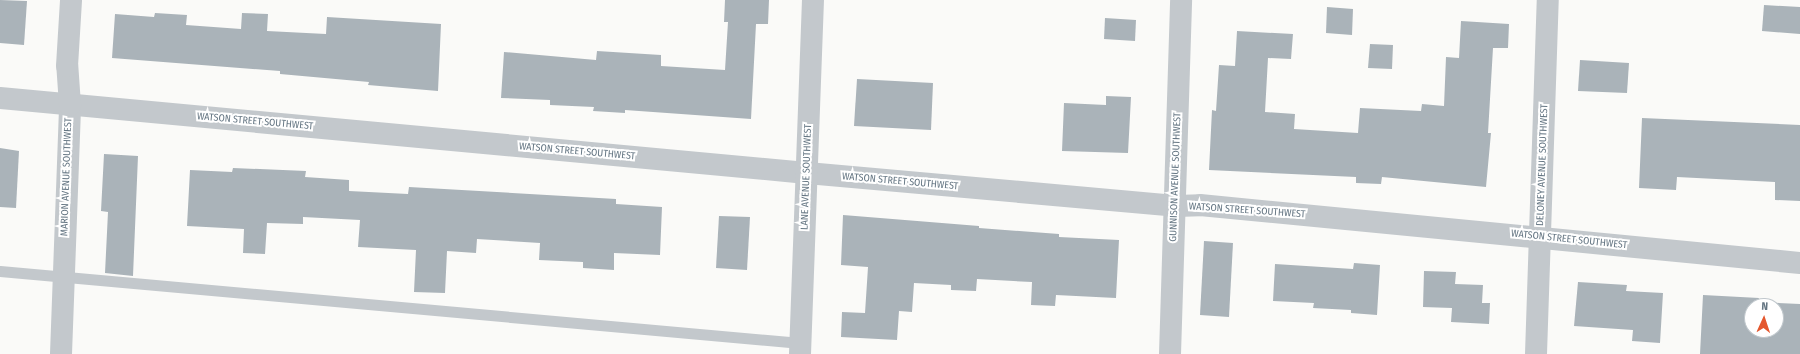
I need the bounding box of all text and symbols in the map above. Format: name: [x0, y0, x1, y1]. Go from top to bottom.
street label: DELONEY AVENUE SOUTHWEST: [1535, 104, 1551, 226]
street label: WATSON STREET SOUTHWEST: [196, 111, 314, 133]
street label: GUNNISON AVENUE SOUTHWEST: [1168, 112, 1184, 242]
street label: MARION AVENUE SOUTHWEST: [59, 118, 75, 236]
street label: LANE AVENUE SOUTHWEST: [799, 124, 815, 230]
street label: WATSON STREET SOUTHWEST: [518, 141, 636, 163]
street label: WATSON STREET SOUTHWEST: [841, 171, 959, 193]
street label: WATSON STREET SOUTHWEST: [1188, 201, 1306, 221]
street label: WATSON STREET SOUTHWEST: [1510, 228, 1628, 252]
north arrow: [1744, 298, 1784, 338]
text: N: [1761, 300, 1768, 313]

